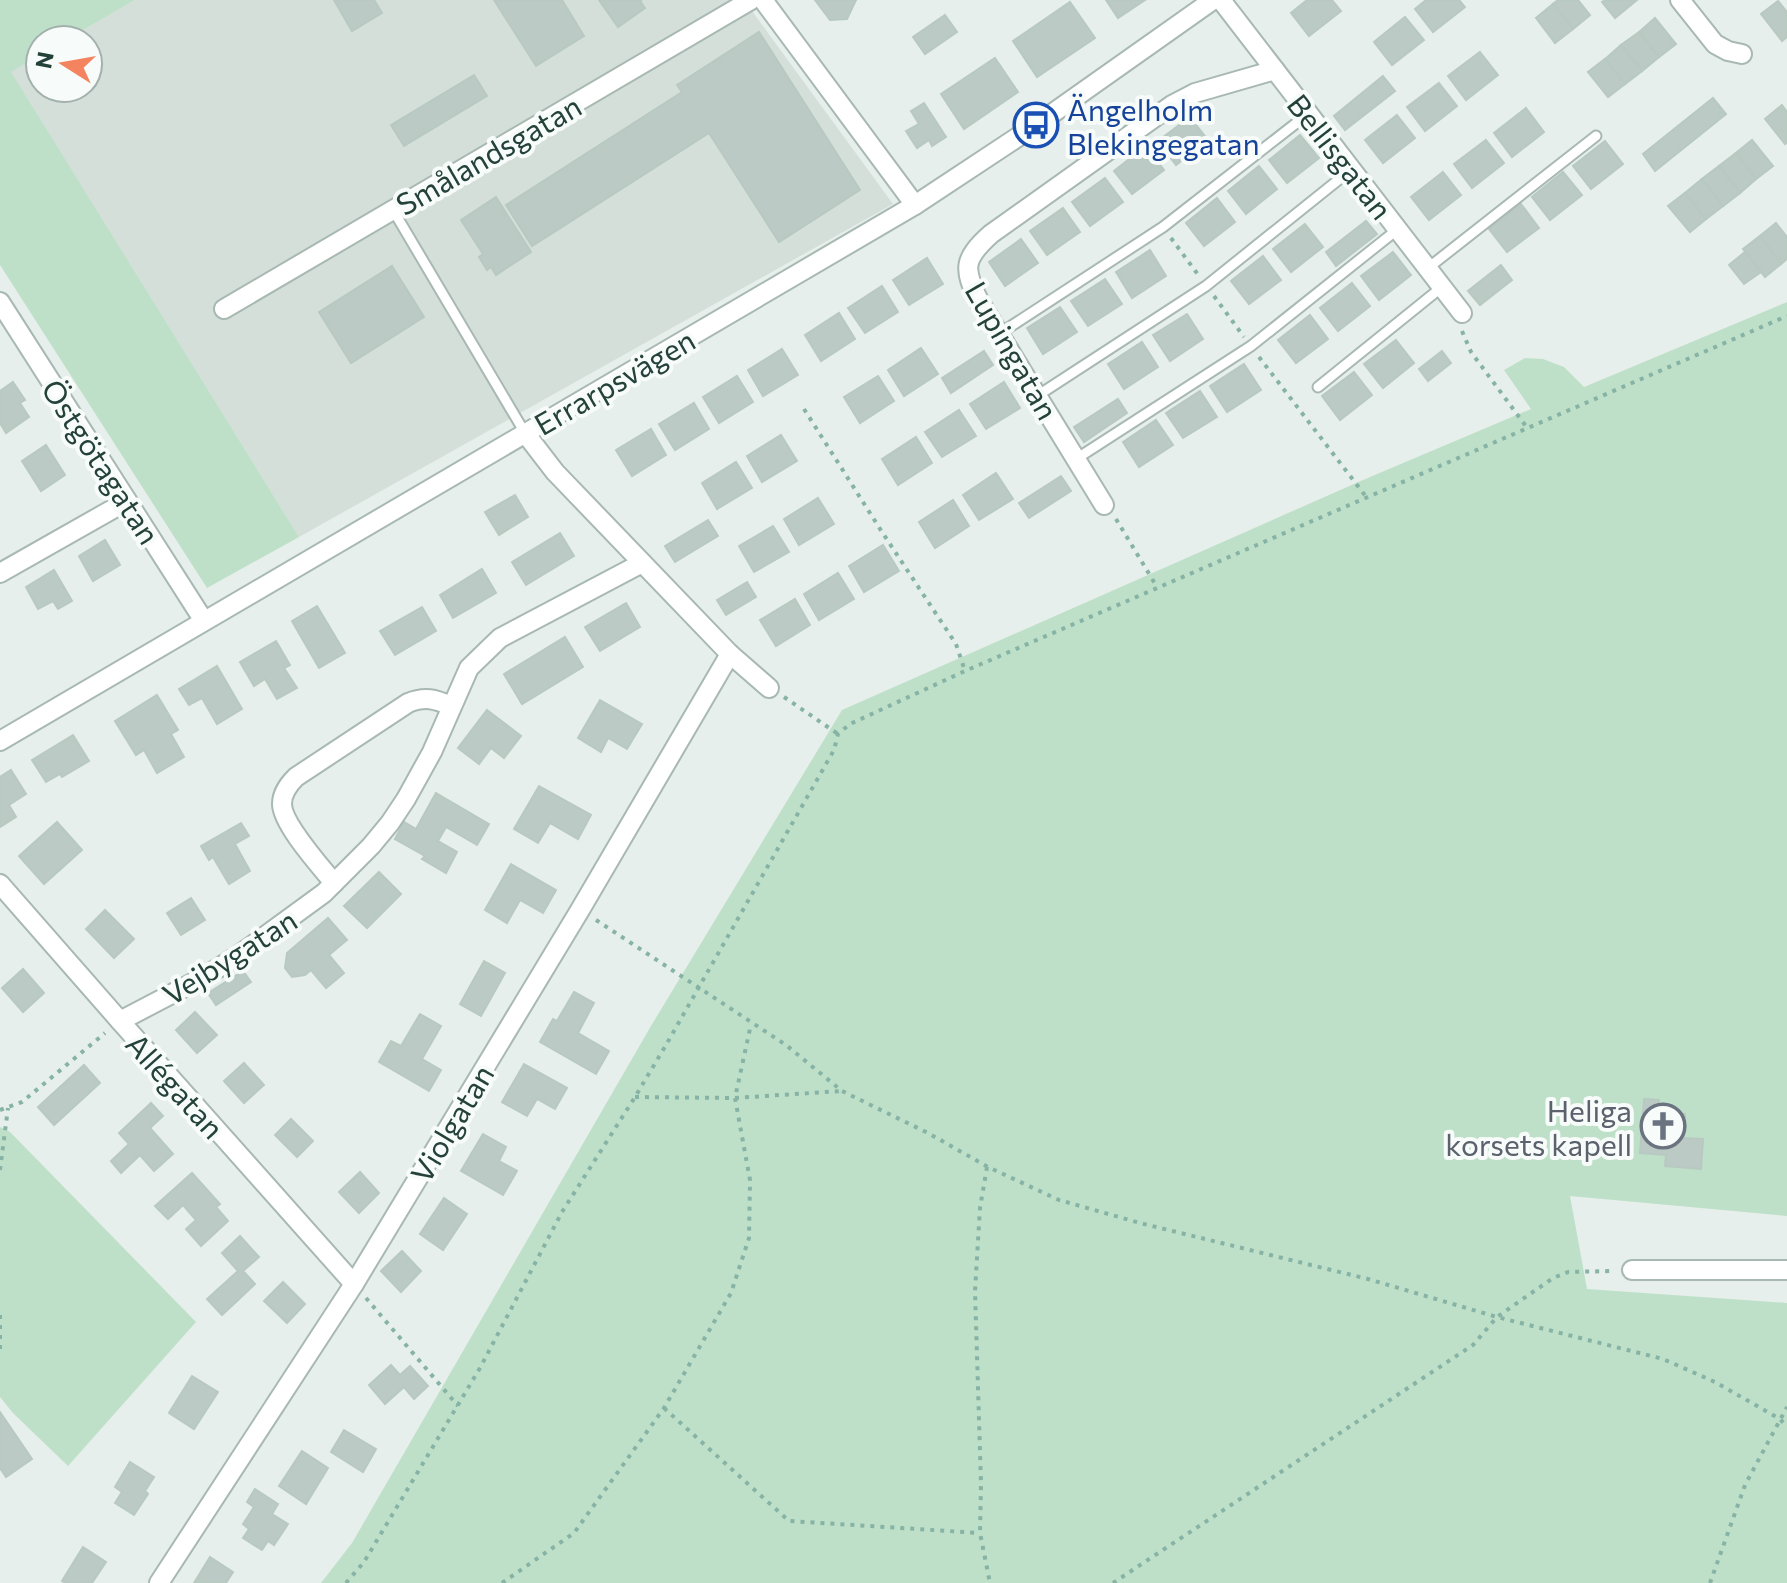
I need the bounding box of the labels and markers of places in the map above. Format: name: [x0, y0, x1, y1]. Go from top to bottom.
place label: Ängelholm Blekingegatan: [1067, 90, 1260, 161]
bus stop icon: Ängelholm Blekingegatan: [1012, 101, 1060, 149]
place label: Heliga korsets kapell: [1445, 1091, 1632, 1162]
church icon: Heliga korsets kapell: [1639, 1102, 1687, 1150]

